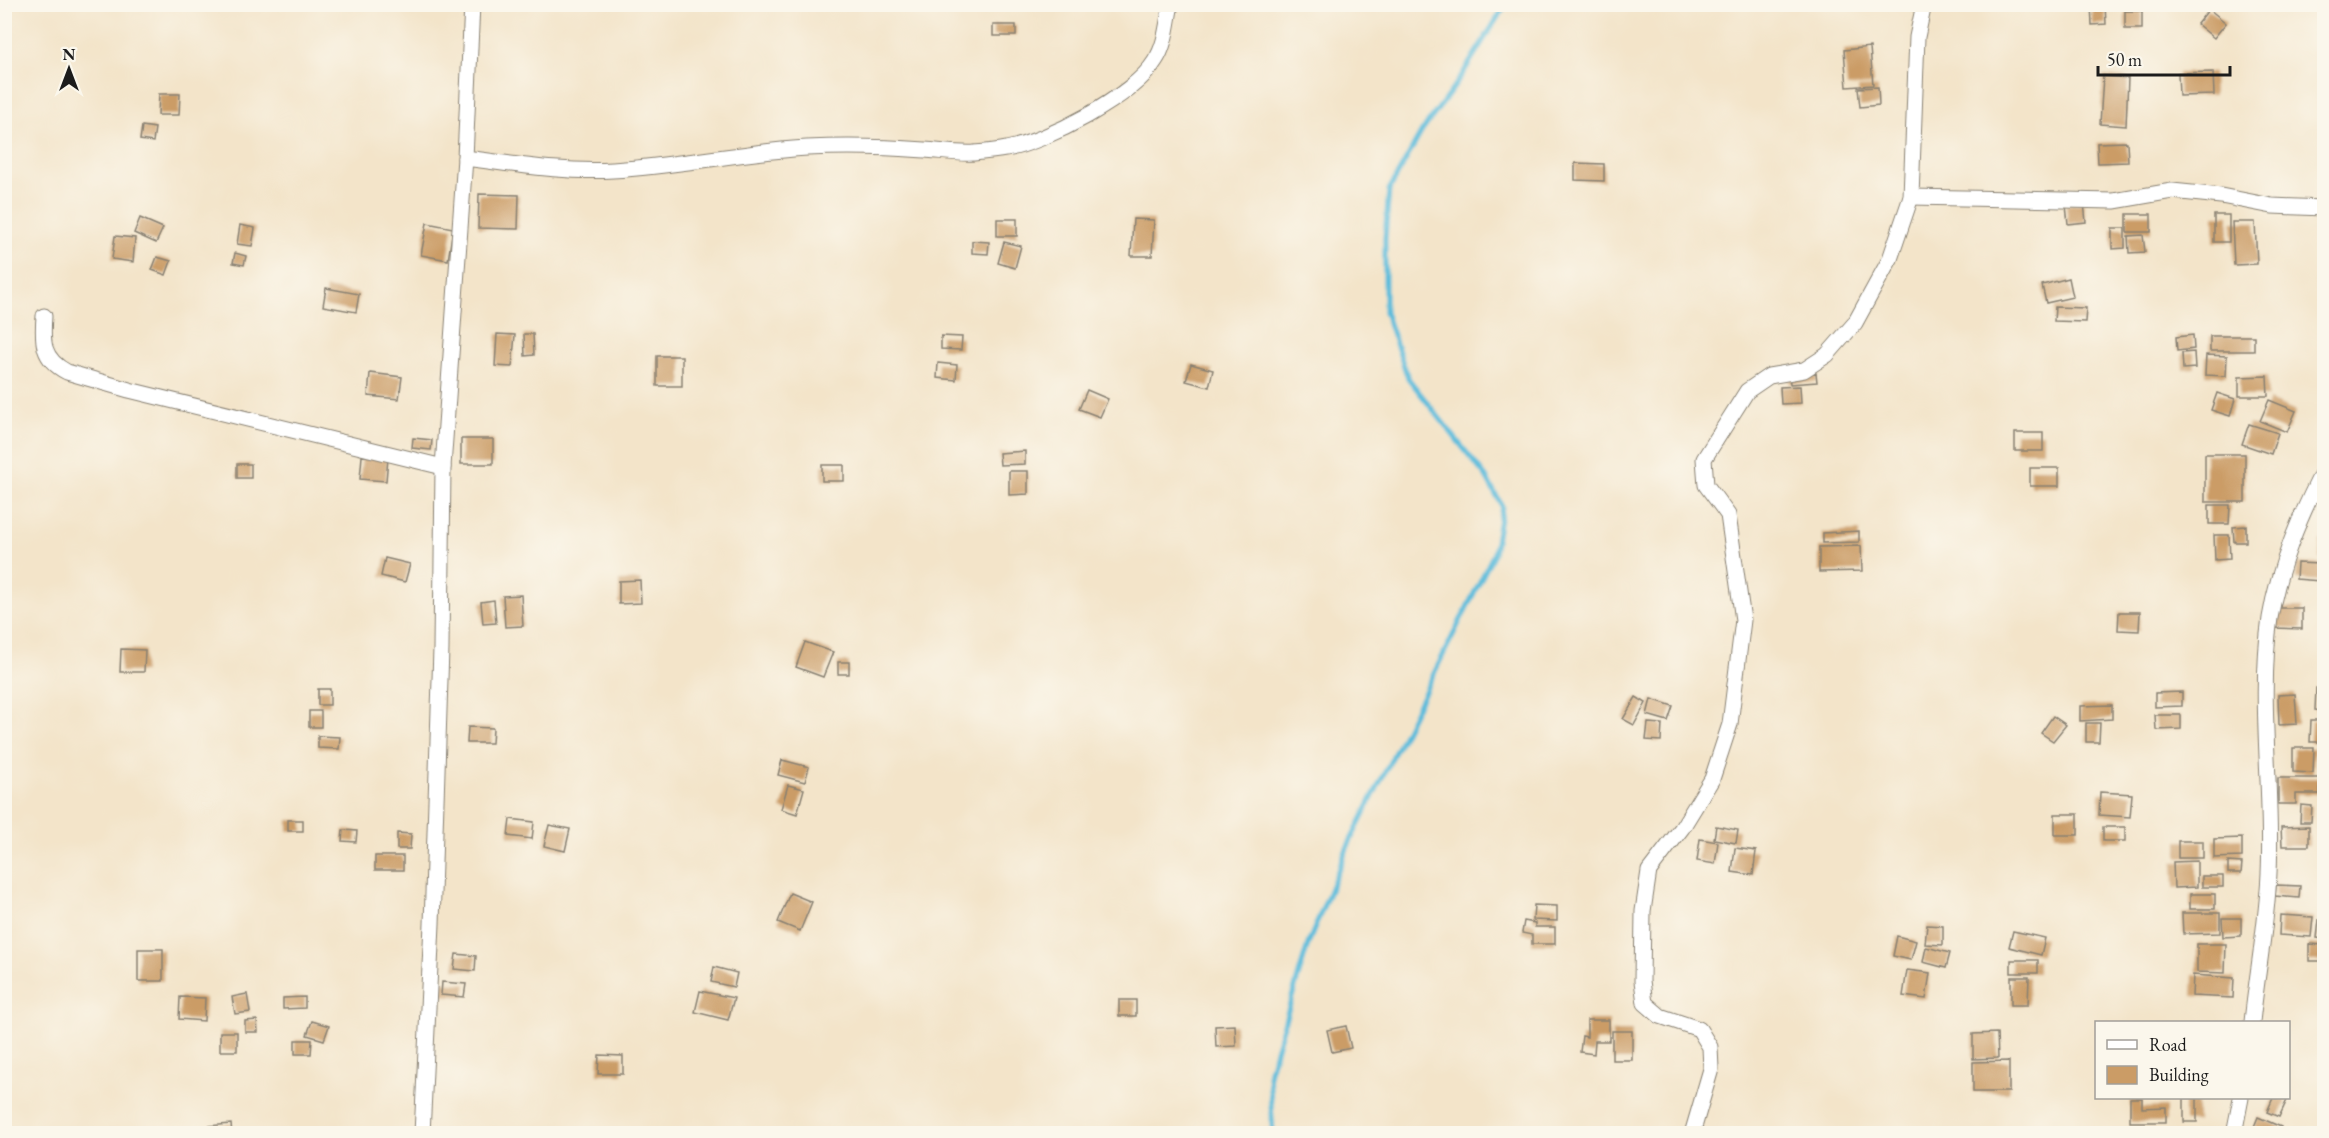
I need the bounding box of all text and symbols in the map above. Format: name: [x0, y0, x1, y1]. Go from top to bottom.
north arrow: [39, 39, 99, 99]
scale bar: [2098, 39, 2230, 77]
text: N: [63, 44, 76, 65]
text: 50 m: [2107, 48, 2142, 71]
legend: [2095, 1021, 2290, 1099]
text: Road: [2149, 1033, 2188, 1056]
text: Building: [2149, 1063, 2209, 1086]

